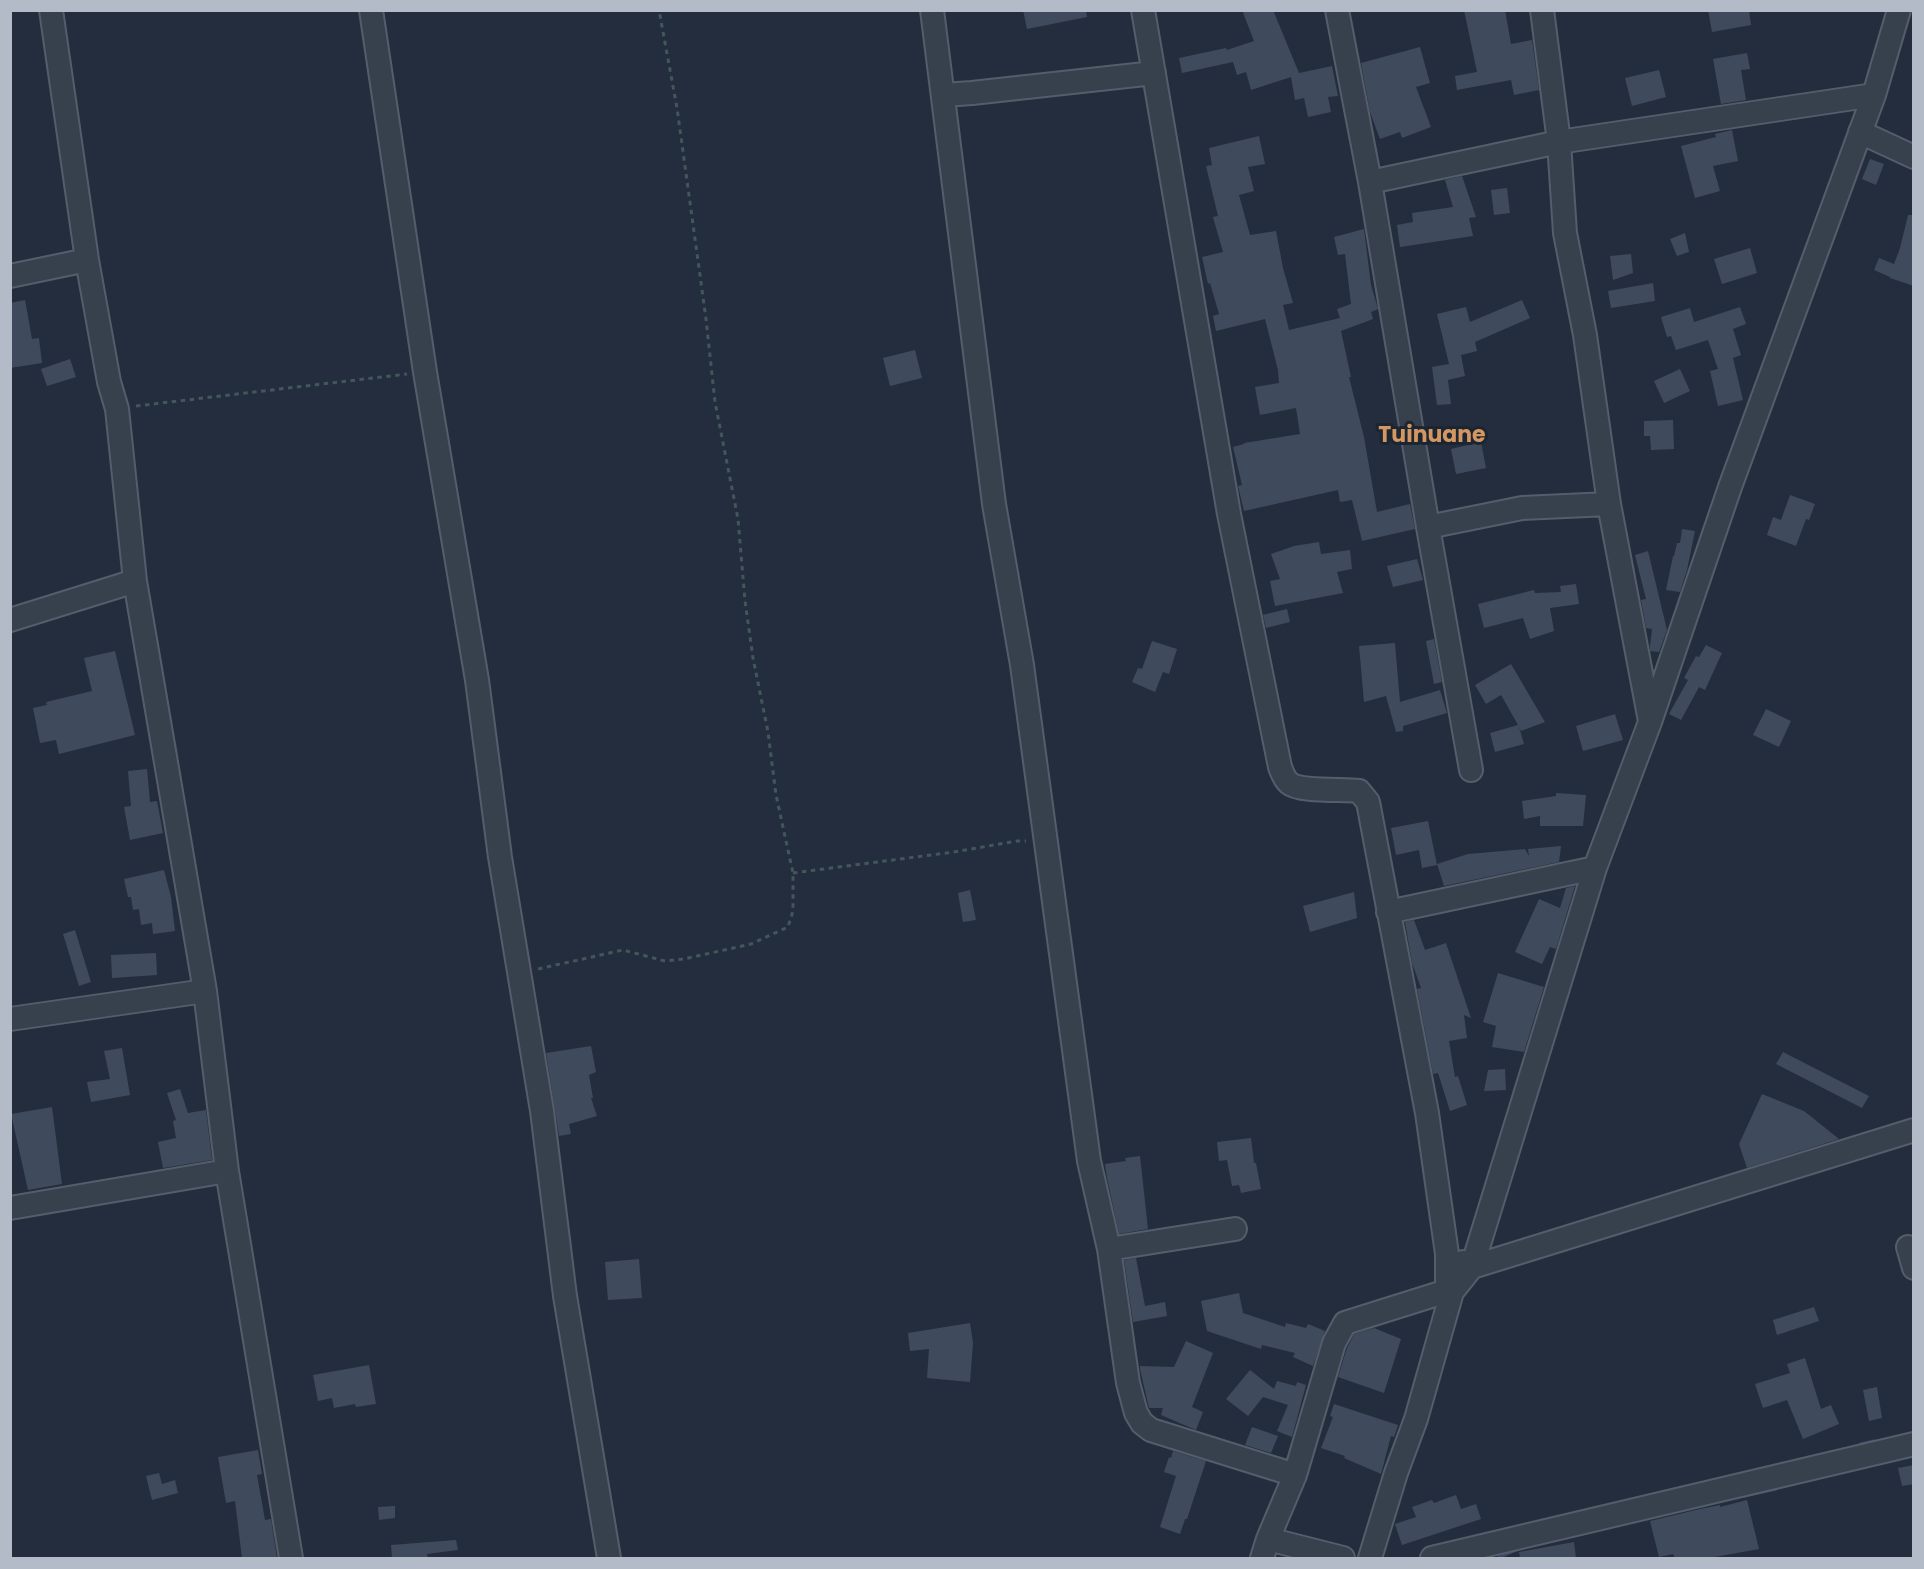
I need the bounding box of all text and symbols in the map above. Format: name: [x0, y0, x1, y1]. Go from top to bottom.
district label: Tuinuane: [1378, 423, 1486, 449]

